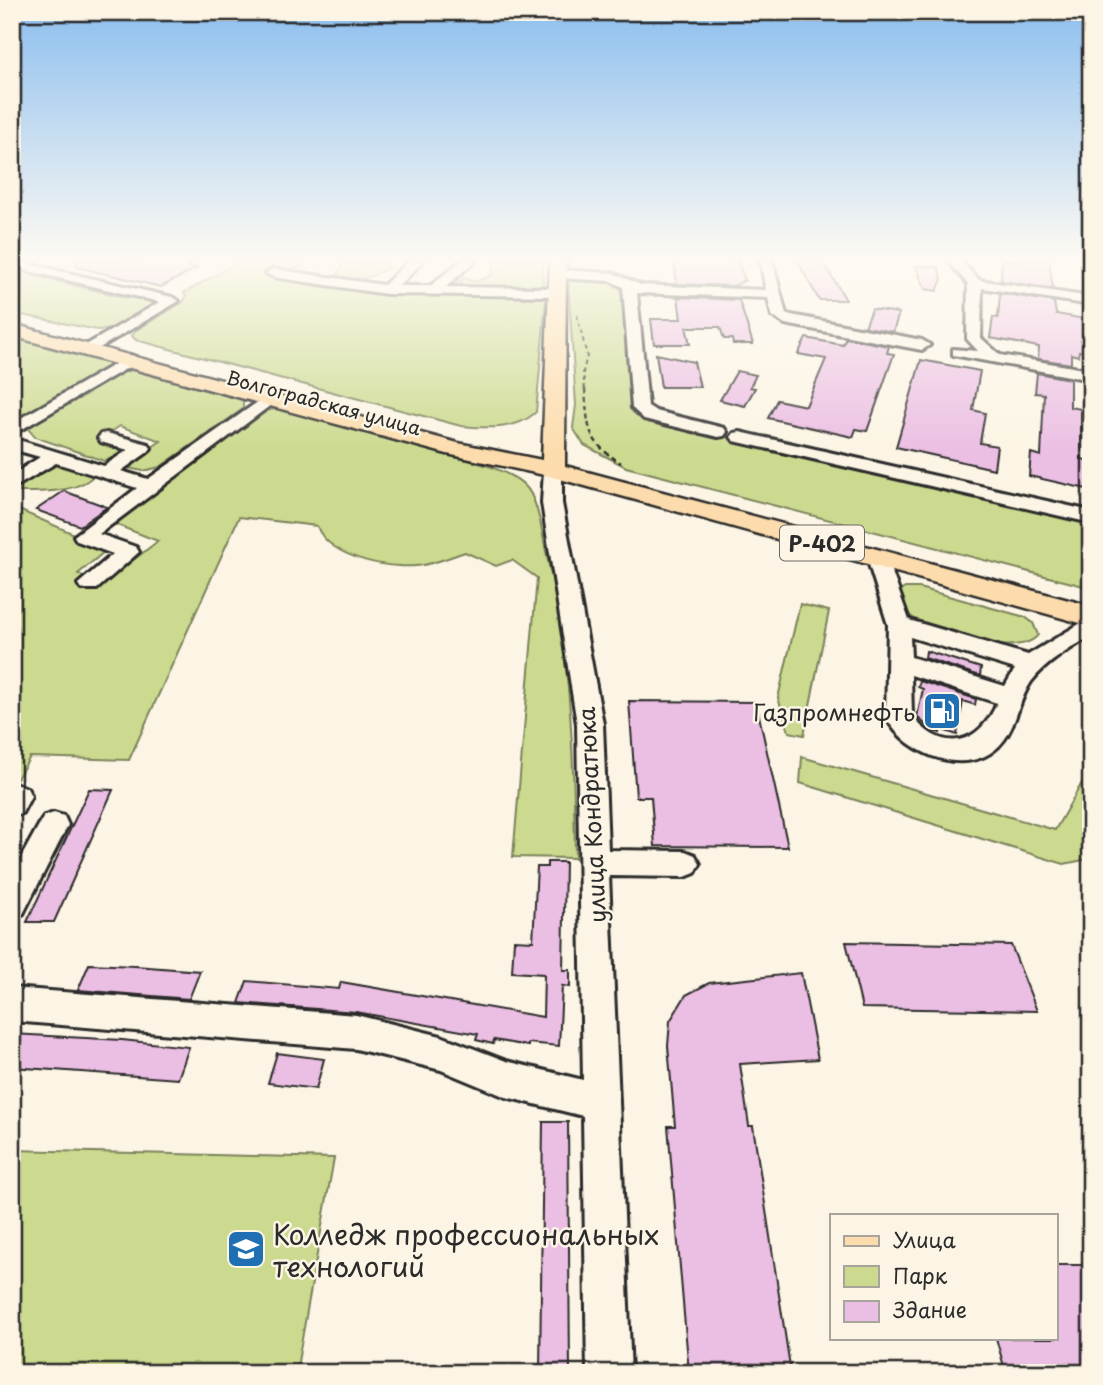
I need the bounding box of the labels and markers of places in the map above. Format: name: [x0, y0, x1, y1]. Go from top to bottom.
fuel station icon: Газпромнефть: [921, 690, 963, 732]
place label: Газпромнефть: [753, 694, 915, 729]
place label: Колледж профессиональных технологий: [273, 1212, 659, 1287]
school or university icon: Колледж профессиональных технологий: [225, 1228, 267, 1270]

